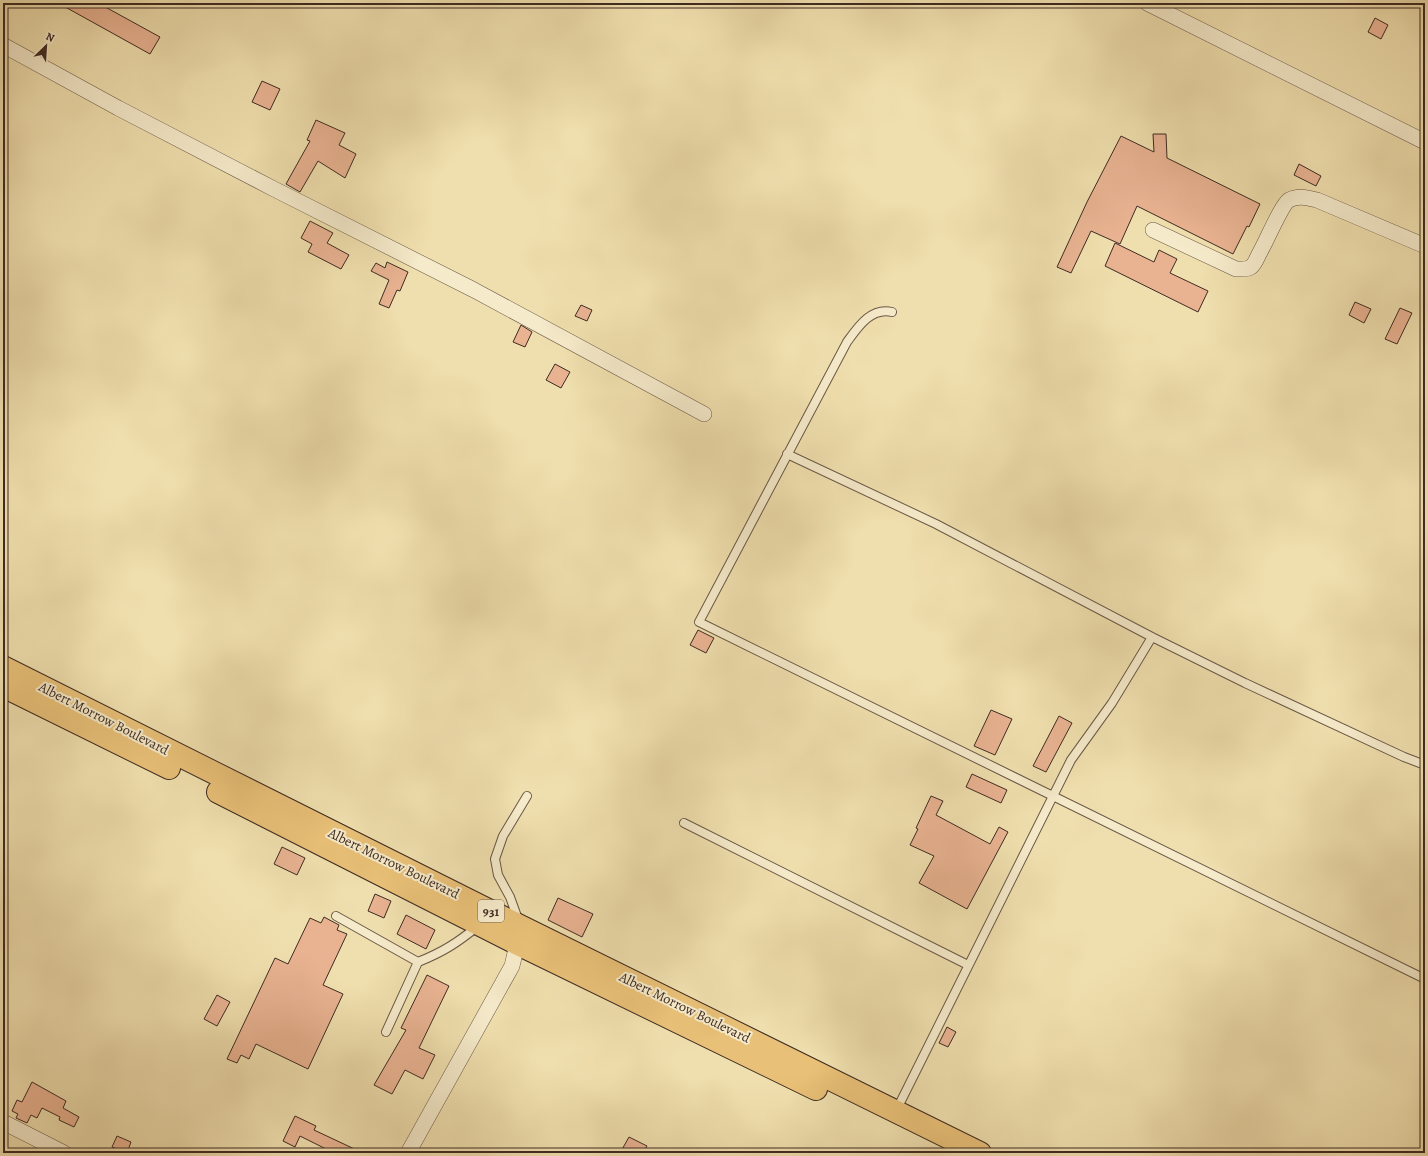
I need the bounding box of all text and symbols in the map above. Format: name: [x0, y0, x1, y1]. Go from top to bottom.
north arrow: [26, 26, 66, 66]
text: N: [43, 29, 57, 46]
street label: Albert Morrow Boulevard: [35, 677, 173, 760]
street label: Albert Morrow Boulevard: [324, 823, 463, 904]
road number: 931: [478, 900, 504, 922]
street label: Albert Morrow Boulevard: [615, 967, 754, 1048]

